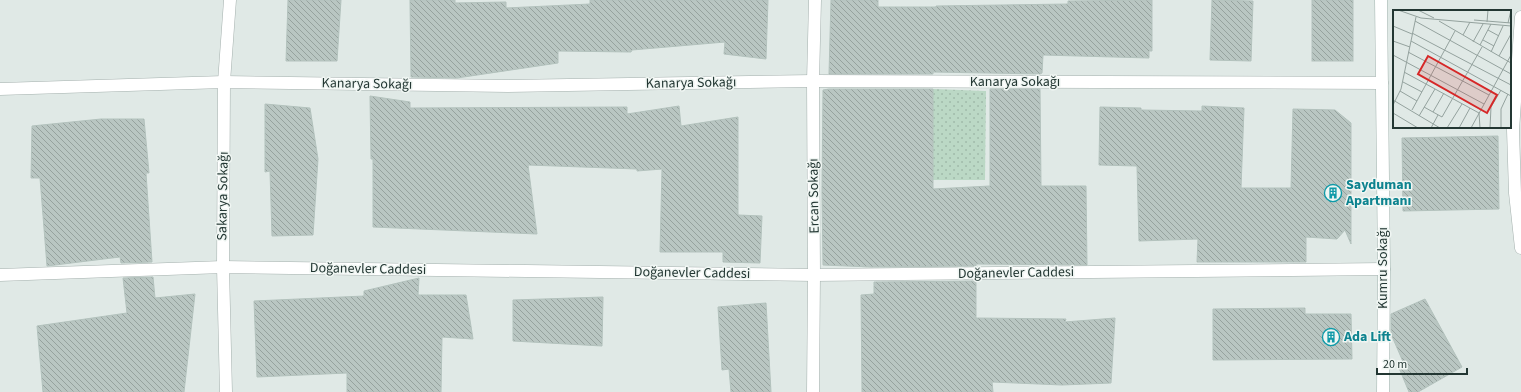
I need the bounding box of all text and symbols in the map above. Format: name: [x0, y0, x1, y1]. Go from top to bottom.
inset map: [1393, 10, 1511, 128]
street label: Kanarya Sokağı: [646, 72, 736, 94]
street label: Kanarya Sokağı: [970, 72, 1060, 92]
street label: Kanarya Sokağı: [322, 73, 412, 95]
street label: Sakarya Sokağı: [212, 151, 234, 241]
street label: Ercan Sokağı: [803, 158, 825, 234]
place label: Sayduman Apartmanı: [1345, 175, 1412, 211]
building icon: Sayduman Apartmanı: [1323, 183, 1343, 203]
street label: Kumru Sokağı: [1373, 227, 1393, 309]
street label: Doğanevler Caddesi: [310, 258, 426, 280]
street label: Doğanevler Caddesi: [634, 262, 750, 284]
street label: Doğanevler Caddesi: [958, 262, 1074, 284]
building icon: Ada Lift: [1321, 327, 1341, 347]
place label: Ada Lift: [1343, 327, 1391, 347]
scale bar: [1377, 350, 1467, 376]
text: 20 m: [1383, 356, 1407, 373]

